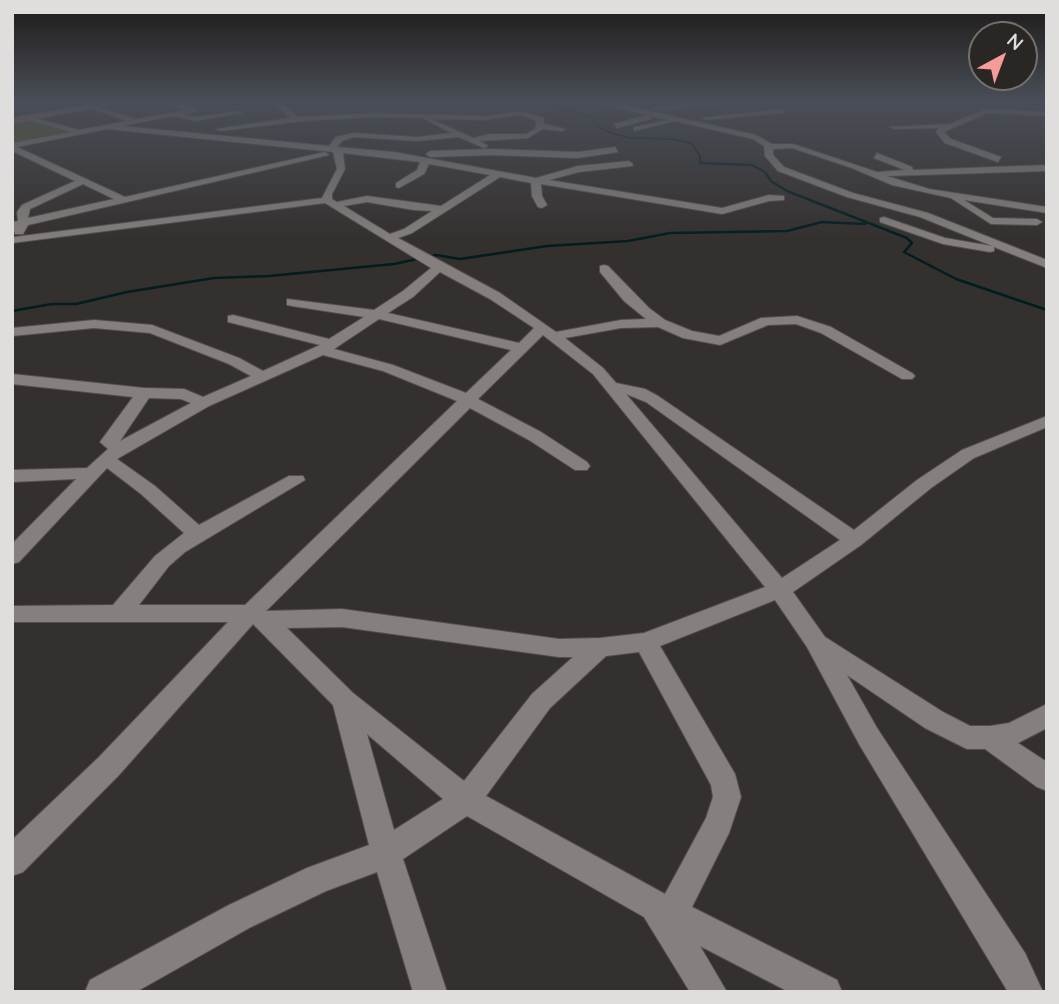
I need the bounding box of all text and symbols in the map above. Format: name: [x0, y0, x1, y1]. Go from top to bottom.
north arrow: [968, 21, 1038, 91]
text: N: [1002, 28, 1029, 55]

